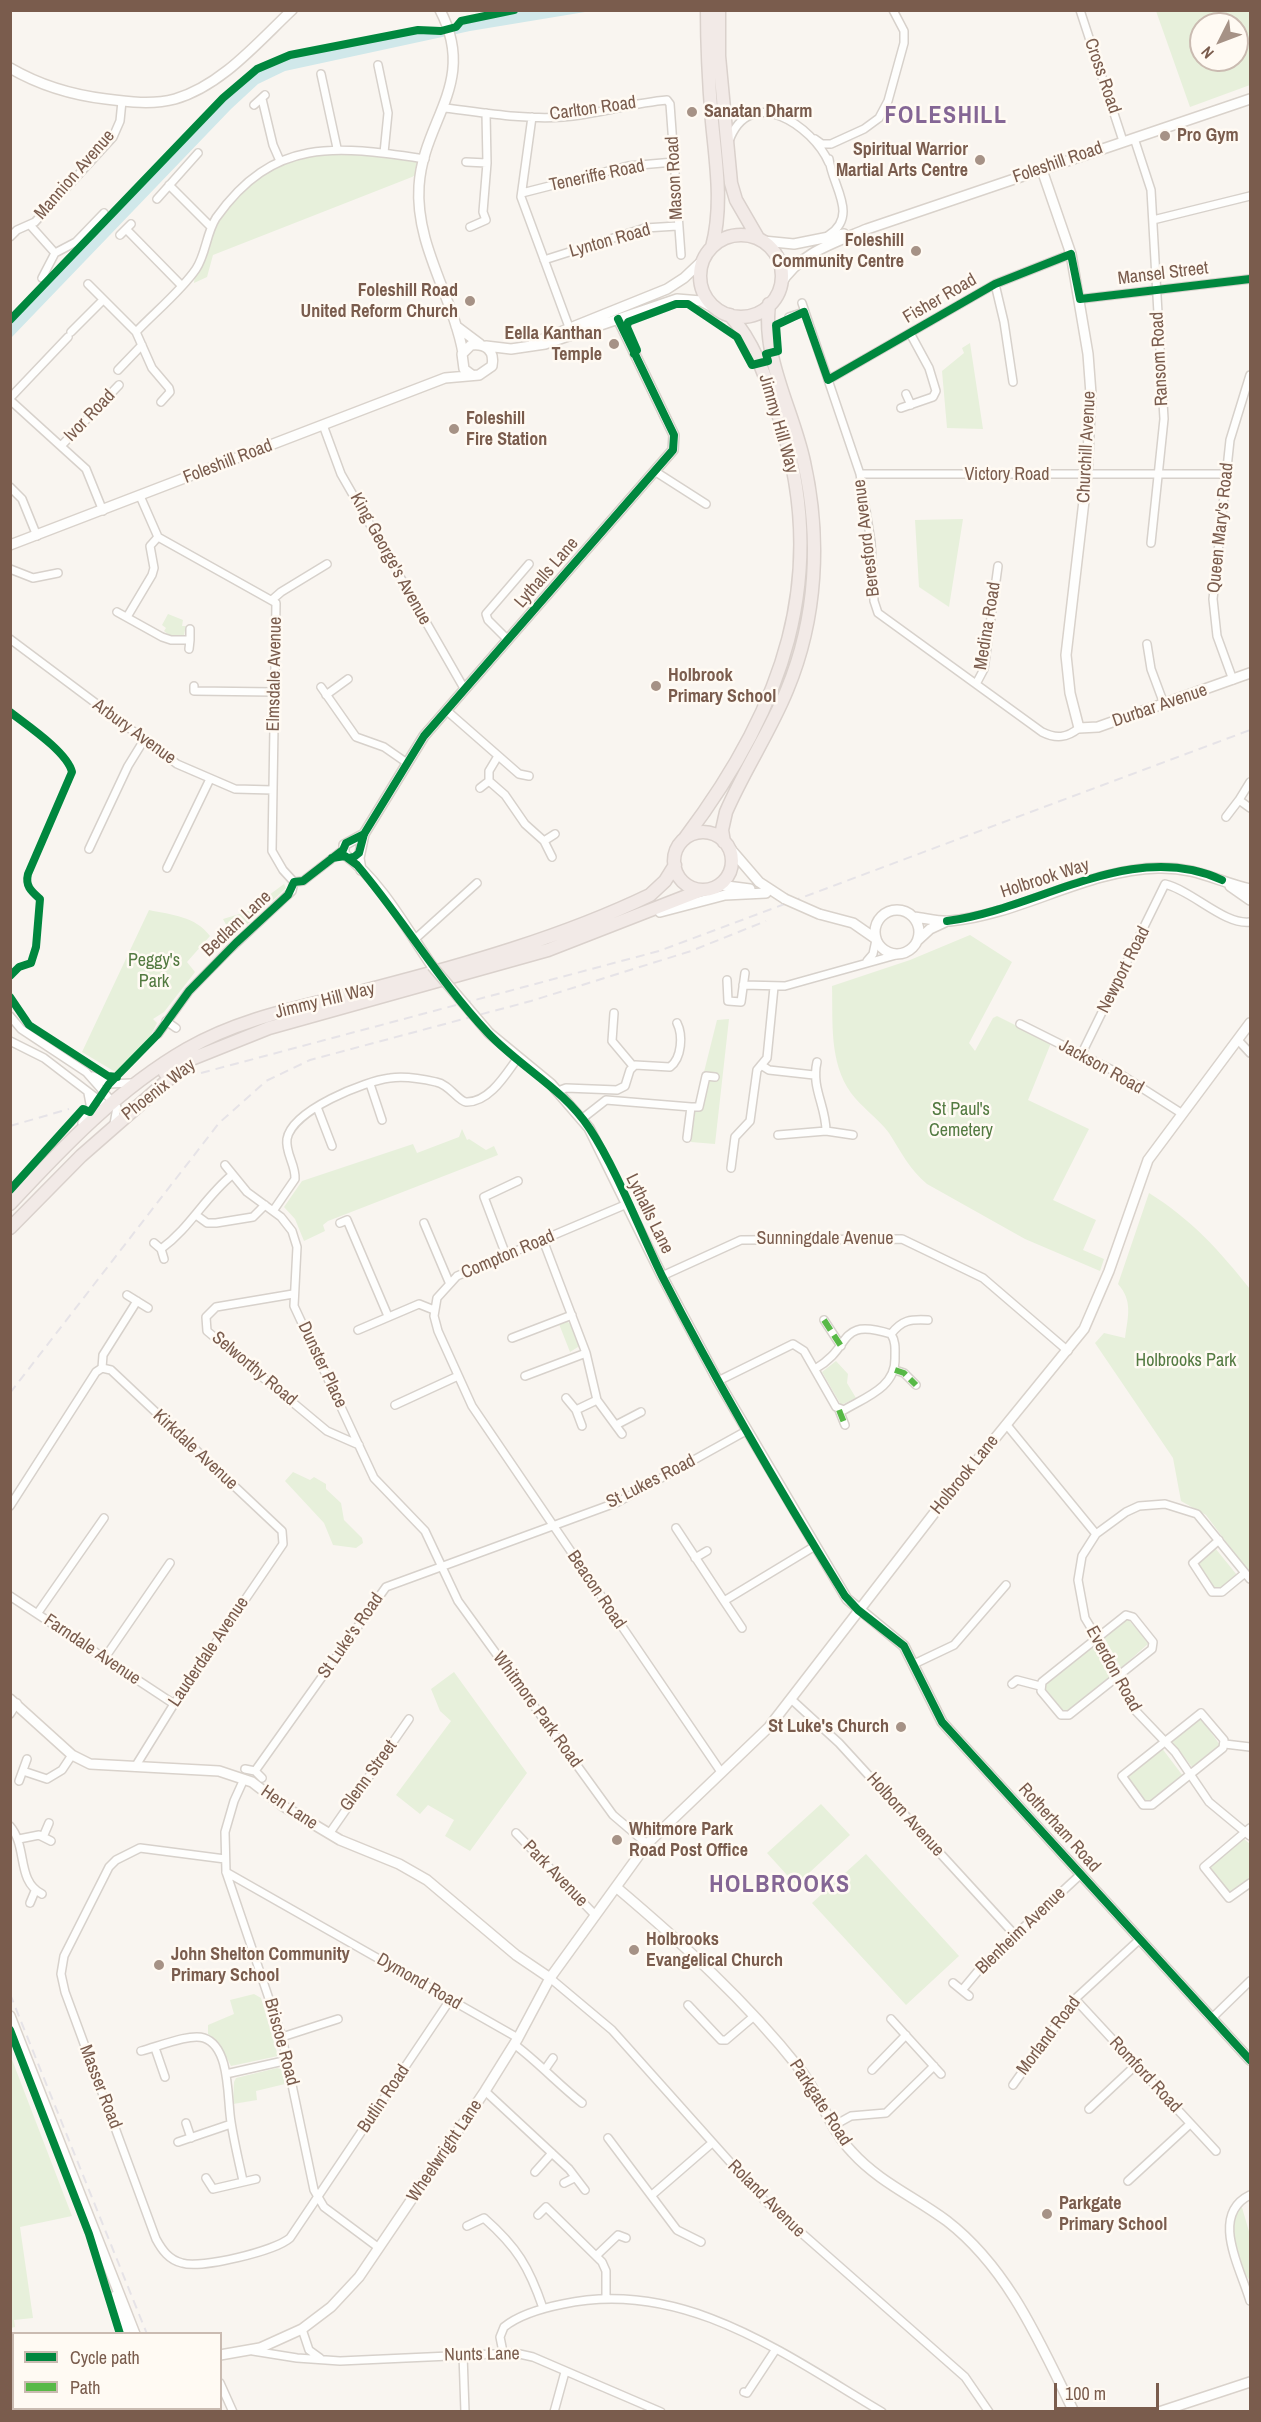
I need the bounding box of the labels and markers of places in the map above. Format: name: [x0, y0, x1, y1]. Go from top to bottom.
place label: Sanatan Dharm: [704, 101, 812, 123]
marker: Sanatan Dharm: [685, 105, 699, 119]
place label: Pro Gym: [1177, 125, 1239, 147]
marker: Pro Gym: [1158, 129, 1172, 143]
place label: Spiritual Warrior Martial Arts Centre: [836, 139, 968, 182]
marker: Spiritual Warrior Martial Arts Centre: [973, 153, 987, 167]
place label: Foleshill Community Centre: [772, 230, 904, 272]
marker: Foleshill Community Centre: [909, 244, 923, 258]
place label: Foleshill Road United Reform Church: [301, 280, 458, 322]
marker: Foleshill Road United Reform Church: [463, 294, 477, 308]
place label: Eella Kanthan Temple: [504, 323, 602, 366]
marker: Eella Kanthan Temple: [607, 337, 621, 351]
place label: Foleshill Fire Station: [466, 408, 547, 450]
marker: Foleshill Fire Station: [447, 422, 461, 436]
place label: Holbrook Primary School: [668, 665, 776, 708]
marker: Holbrook Primary School: [649, 679, 663, 693]
place label: St Luke's Church: [768, 1716, 889, 1738]
marker: St Luke's Church: [894, 1720, 908, 1734]
place label: Whitmore Park Road Post Office: [629, 1819, 748, 1862]
marker: Whitmore Park Road Post Office: [610, 1833, 624, 1847]
place label: Holbrooks Evangelical Church: [646, 1929, 783, 1972]
marker: Holbrooks Evangelical Church: [627, 1943, 641, 1957]
place label: John Shelton Community Primary School: [171, 1944, 350, 1986]
marker: John Shelton Community Primary School: [152, 1958, 166, 1972]
place label: Parkgate Primary School: [1059, 2193, 1167, 2236]
marker: Parkgate Primary School: [1040, 2207, 1054, 2221]

